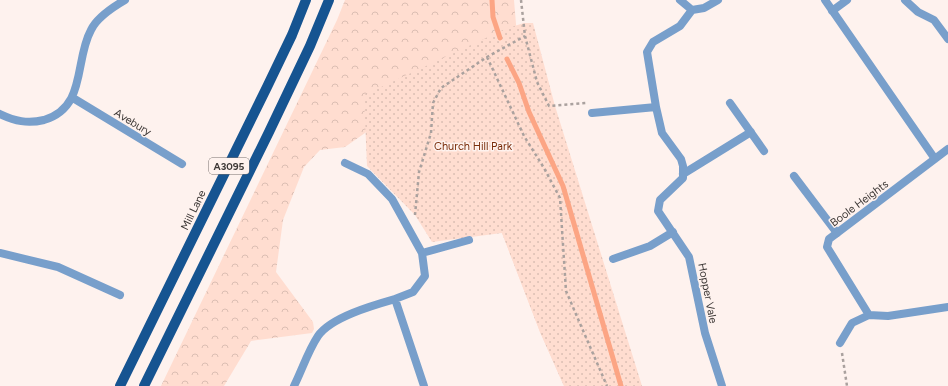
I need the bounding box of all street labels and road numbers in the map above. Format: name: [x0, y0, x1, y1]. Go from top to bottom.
street label: Avebury: [112, 106, 154, 139]
road number: A3095: [209, 158, 249, 174]
street label: Boole Heights: [828, 177, 891, 229]
street label: Mill Lane: [178, 188, 209, 232]
street label: Hopper Vale: [695, 262, 720, 324]

